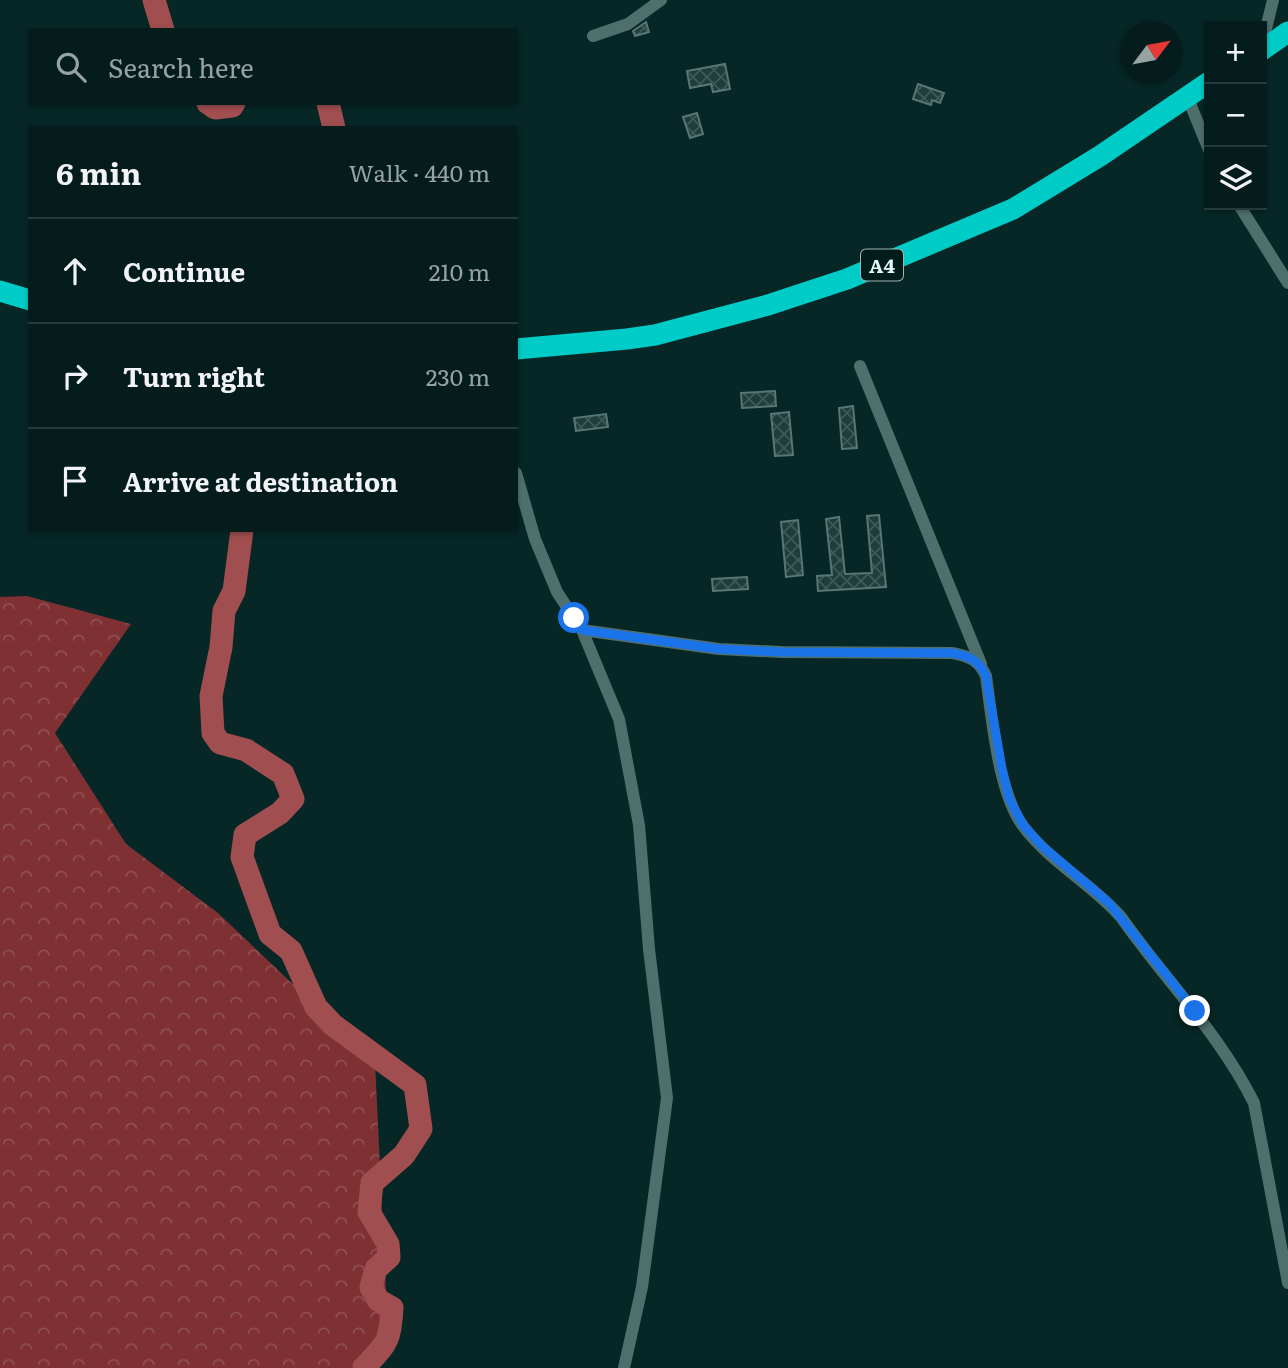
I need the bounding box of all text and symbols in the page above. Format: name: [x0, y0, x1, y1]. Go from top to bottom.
north arrow: [1120, 21, 1183, 84]
map controls: [1204, 21, 1267, 210]
button: +: [1204, 21, 1267, 84]
search box: [28, 28, 518, 105]
text: Search here: [108, 47, 254, 86]
icon: search: [52, 48, 90, 86]
button: −: [1204, 84, 1267, 147]
button: layers: [1204, 147, 1267, 210]
text: 6 min: [56, 150, 141, 194]
text: Walk · 440 m: [349, 155, 490, 189]
road number: A4: [861, 249, 903, 280]
text: Continue: [123, 251, 245, 290]
icon: ahead: [56, 252, 94, 290]
text: 210 m: [429, 254, 490, 288]
text: Turn right: [123, 356, 265, 395]
icon: right: [56, 357, 94, 395]
text: 230 m: [426, 359, 490, 393]
text: Arrive at destination: [123, 461, 398, 500]
icon: arrive: [56, 462, 94, 500]
route start: [558, 602, 589, 633]
route end: [1179, 995, 1210, 1026]

